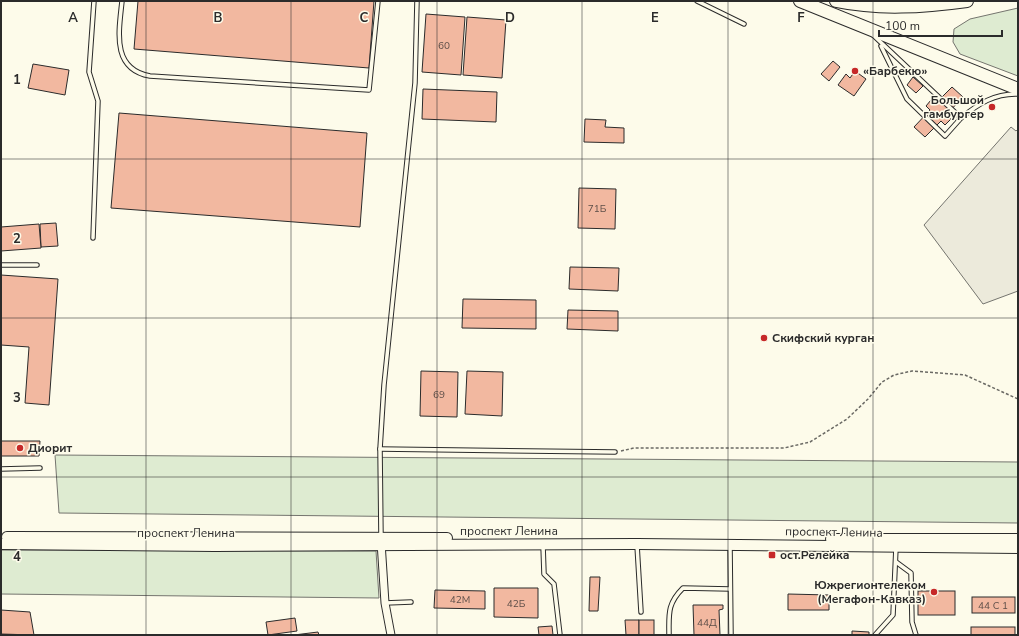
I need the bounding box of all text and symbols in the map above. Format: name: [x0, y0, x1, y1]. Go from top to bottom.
text: A: [68, 9, 78, 27]
text: B: [214, 9, 223, 27]
text: C: [360, 9, 369, 27]
text: D: [505, 9, 515, 27]
text: E: [651, 9, 659, 27]
text: F: [797, 9, 805, 27]
scale bar: [879, 12, 1002, 38]
text: 100 m: [885, 18, 920, 34]
house number: 60: [438, 39, 450, 53]
place label: «Барбекю»: [863, 63, 927, 79]
marker: «Барбекю»: [850, 66, 860, 76]
text: 1: [13, 71, 21, 89]
place label: Большой гамбургер: [923, 92, 984, 122]
marker: Большой гамбургер: [987, 102, 997, 112]
house number: 71Б: [588, 202, 607, 216]
text: 2: [13, 230, 21, 248]
place label: Скифский курган: [772, 330, 875, 346]
marker: Скифский курган: [759, 333, 769, 343]
house number: 69: [433, 388, 445, 402]
text: 3: [13, 389, 21, 407]
place label: Диорит: [28, 440, 73, 456]
marker: Диорит: [15, 443, 25, 453]
street label: проспект Ленина: [460, 523, 558, 539]
street label: проспект Ленина: [785, 523, 883, 541]
street label: проспект Ленина: [137, 525, 235, 541]
place label: ост.Релейка: [780, 547, 850, 563]
text: 4: [13, 548, 21, 566]
marker: ост.Релейка: [767, 550, 777, 560]
place label: Южрегионтелеком (Мегафон-Кавказ): [814, 577, 926, 607]
marker: Южрегионтелеком (Мегафон-Кавказ): [929, 587, 939, 597]
house number: 42М: [450, 593, 470, 607]
house number: 42Б: [507, 597, 526, 611]
house number: 44 С 1: [978, 599, 1008, 613]
house number: 44Д: [697, 616, 717, 630]

